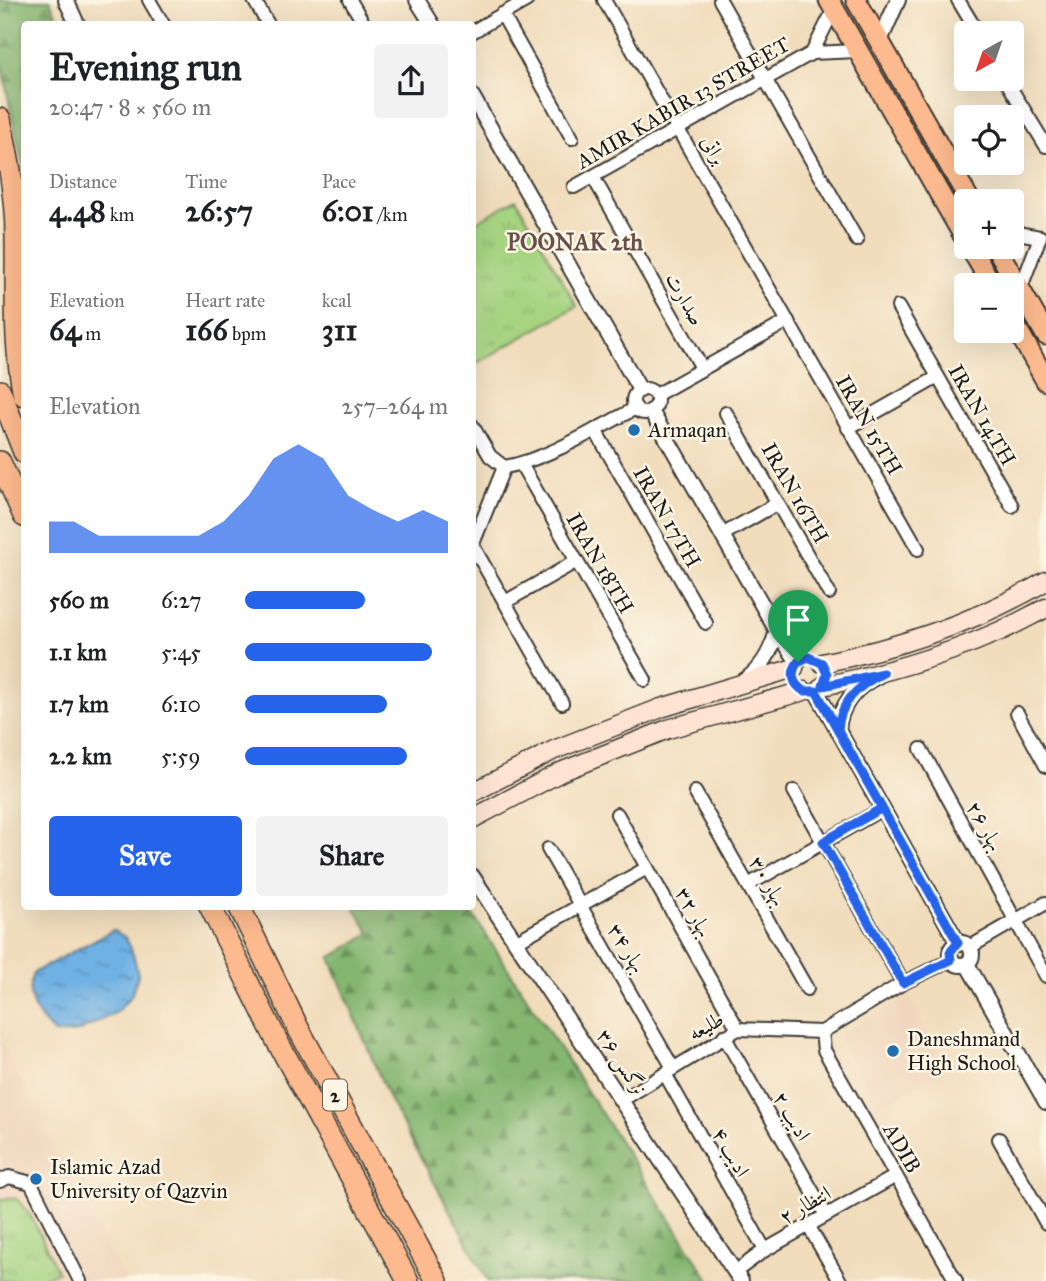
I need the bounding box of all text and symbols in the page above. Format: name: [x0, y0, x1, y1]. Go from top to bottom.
north arrow: [954, 21, 1024, 91]
map controls: [954, 21, 1024, 343]
street label: AMIR KABIR 13 STREET: [571, 31, 794, 175]
text: Evening run: [49, 44, 242, 90]
button: share: [374, 44, 448, 118]
text: 20:47 · 8 × 560 m: [49, 93, 211, 121]
button: locate: [954, 105, 1024, 175]
street label: براتی: [695, 131, 733, 170]
text: Distance: [49, 170, 117, 193]
text: Time: [185, 170, 227, 193]
text: Pace: [322, 170, 356, 193]
button: +: [954, 189, 1024, 259]
text: 4.48: [49, 193, 106, 229]
text: 26:57: [185, 193, 253, 229]
text: 6:01: [322, 193, 374, 229]
text: km: [106, 203, 134, 226]
text: /km: [374, 203, 408, 226]
district label: POONAK 2th: [507, 228, 643, 256]
street label: صدارت: [660, 268, 710, 330]
button: −: [954, 273, 1024, 343]
text: Elevation: [49, 289, 124, 312]
text: Heart rate: [185, 289, 265, 312]
text: kcal: [322, 289, 352, 312]
text: 64: [49, 312, 81, 348]
text: 166: [185, 312, 228, 348]
text: 311: [322, 312, 357, 348]
text: m: [81, 322, 101, 345]
text: bpm: [228, 322, 267, 345]
street label: IRAN 14TH: [943, 360, 1021, 470]
street label: IRAN 15TH: [830, 371, 908, 479]
text: Elevation: [49, 392, 140, 420]
text: 257–264 m: [342, 392, 448, 420]
place label: Armaqan: [647, 417, 727, 443]
marker: Armaqan: [626, 422, 642, 438]
street label: IRAN 16TH: [756, 438, 834, 548]
street label: IRAN 17TH: [628, 462, 706, 572]
street label: IRAN 18TH: [561, 508, 639, 618]
text: 560 m: [49, 586, 109, 614]
text: 6:27: [161, 586, 202, 614]
pin: [768, 590, 828, 662]
icon: arrive: [779, 601, 817, 639]
text: 1.1 km: [49, 638, 107, 666]
text: 5:45: [161, 638, 201, 666]
text: 1.7 km: [49, 690, 109, 718]
text: 6:10: [161, 690, 201, 718]
text: 2.2 km: [49, 742, 112, 770]
text: 5:59: [161, 742, 201, 770]
street label: بهار ۲۶: [960, 796, 1009, 856]
button: Save: [49, 816, 242, 896]
button: Share: [256, 816, 448, 896]
street label: بهار ۳۰: [743, 851, 793, 911]
street label: بهار ۳۲: [669, 882, 718, 942]
street label: بهار ۳۴: [601, 918, 652, 978]
street label: طلیعه: [684, 1006, 728, 1046]
street label: نرگس ۳۶: [590, 1024, 653, 1101]
place label: Daneshmand High School: [907, 1026, 1021, 1076]
marker: Daneshmand High School: [885, 1043, 901, 1059]
road number: 2: [323, 1079, 347, 1110]
street label: ادیب ۲: [767, 1086, 817, 1146]
street label: ADIB: [877, 1118, 927, 1178]
street label: ادیب ۴: [706, 1122, 756, 1182]
place label: Islamic Azad University of Qazvin: [50, 1154, 228, 1204]
marker: Islamic Azad University of Qazvin: [28, 1171, 44, 1187]
street label: انتظار ۲: [775, 1180, 835, 1230]

